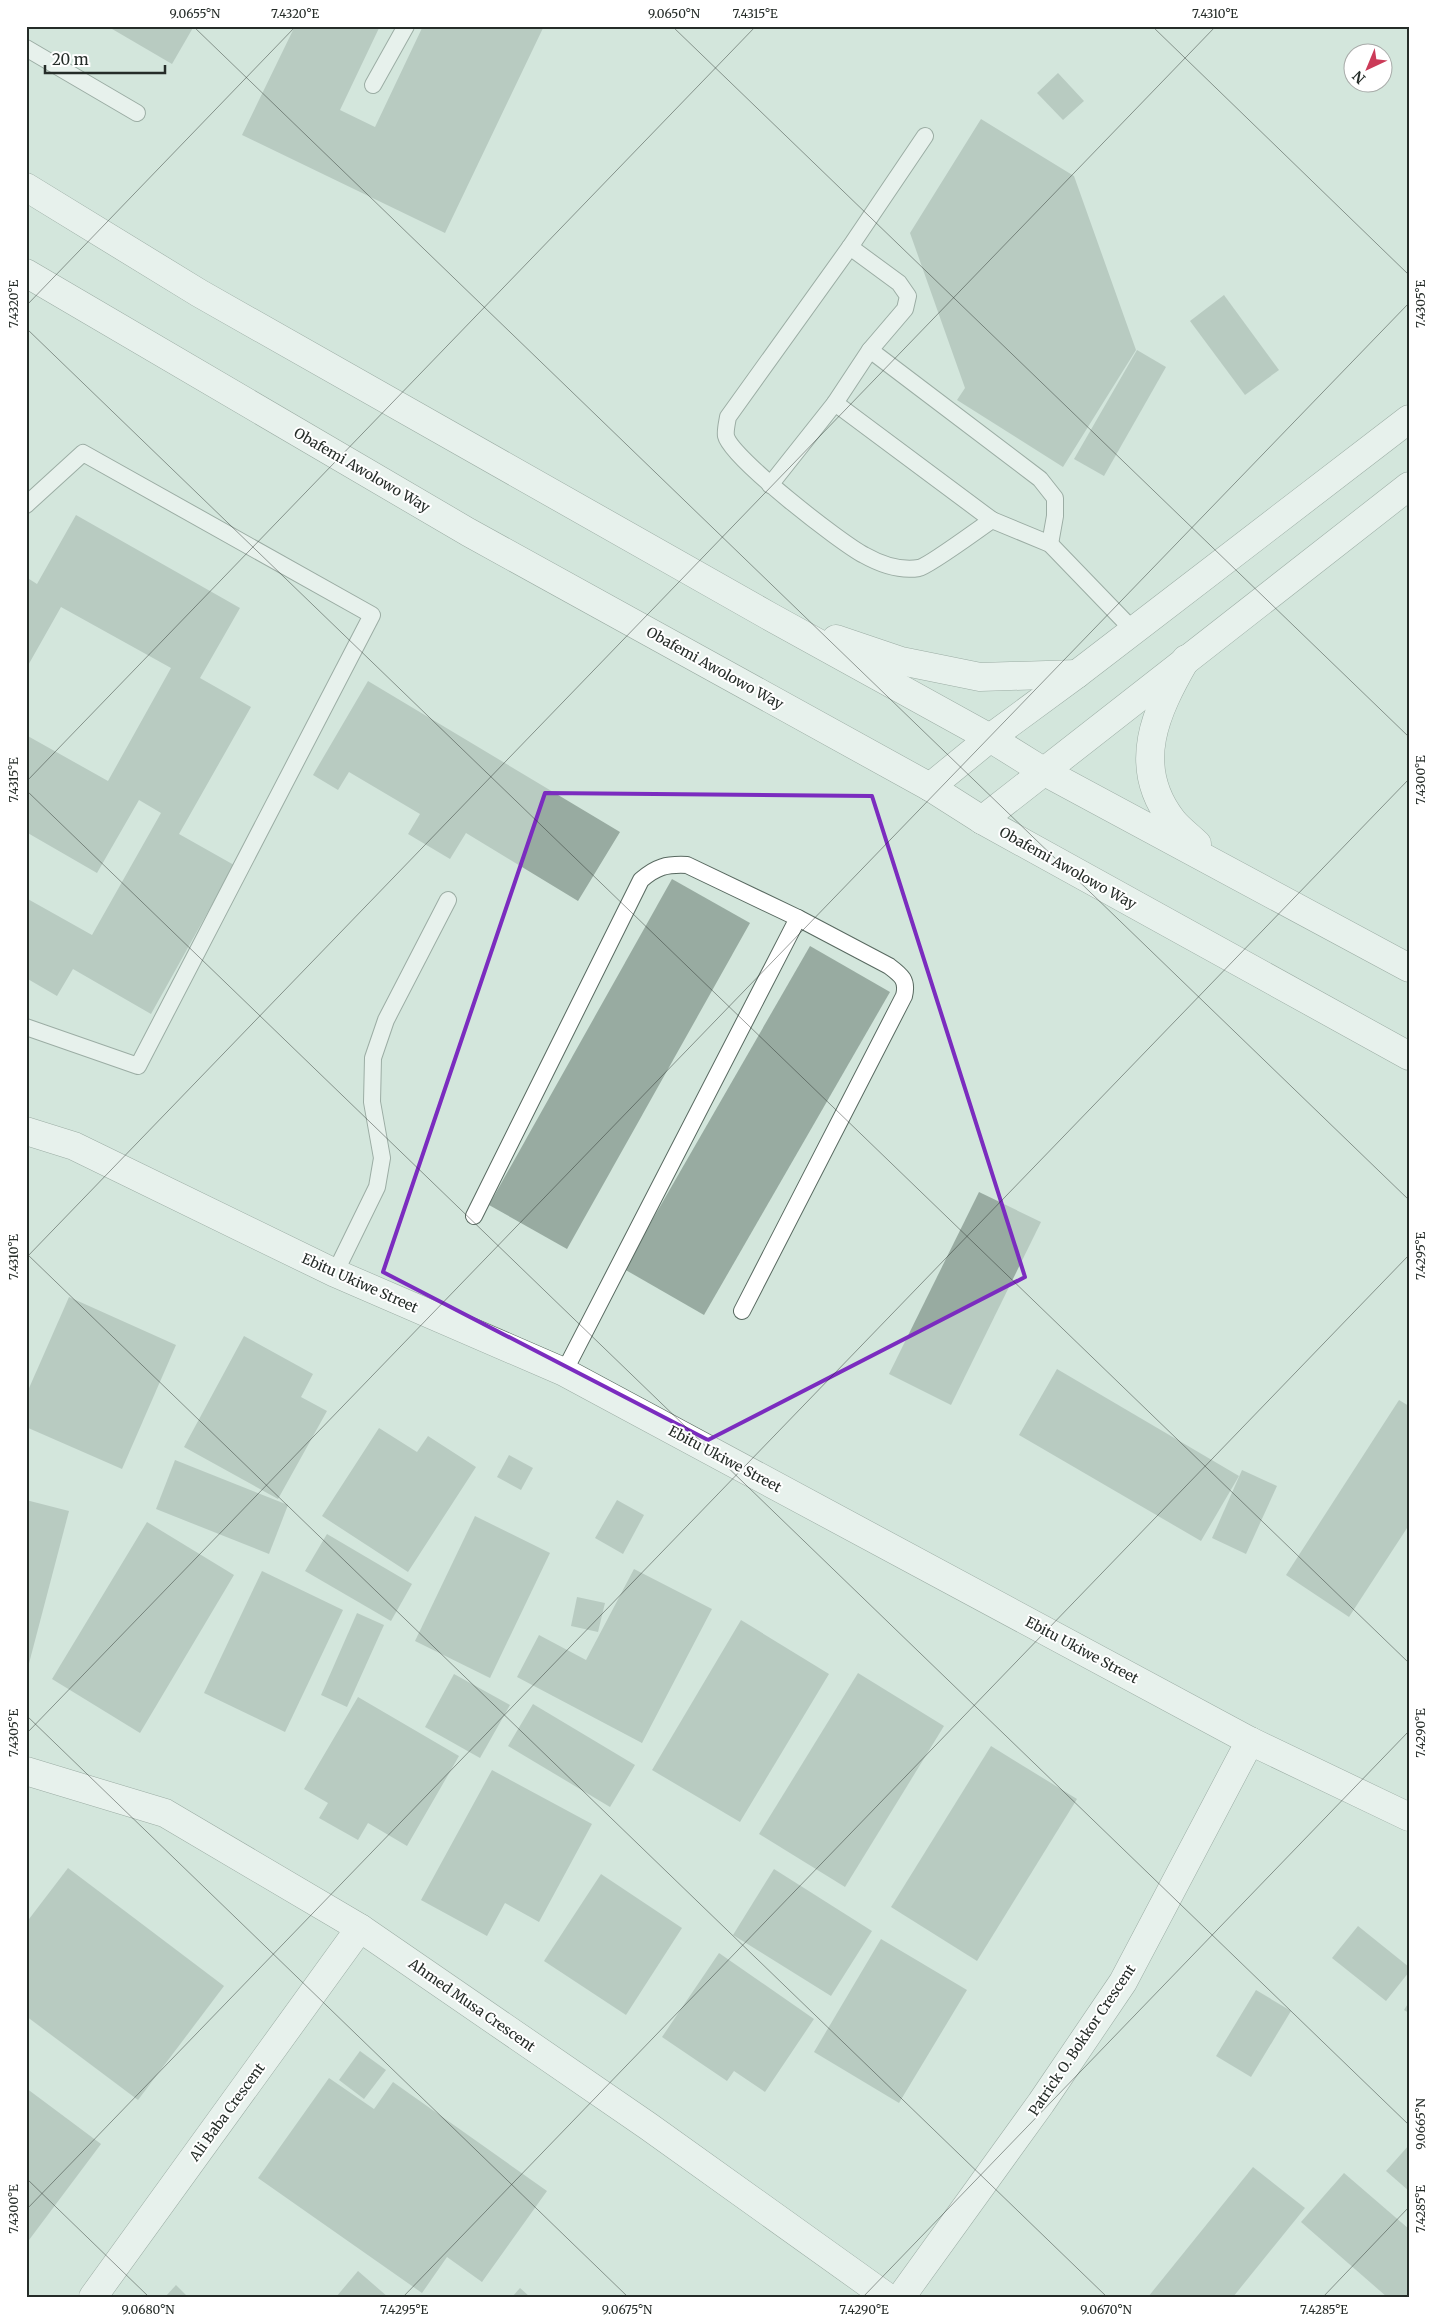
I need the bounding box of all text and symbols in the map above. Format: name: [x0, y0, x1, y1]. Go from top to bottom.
text: 9.0655°N: [170, 6, 221, 21]
text: 7.4320°E: [271, 6, 319, 21]
text: 9.0650°N: [648, 6, 701, 21]
text: 7.4315°E: [732, 6, 778, 21]
text: 7.4310°E: [1192, 6, 1238, 21]
scale bar: [45, 42, 165, 74]
north arrow: [1342, 42, 1392, 92]
text: 20 m: [52, 50, 89, 69]
text: N: [1349, 67, 1369, 88]
text: 7.4320°E: [6, 280, 21, 328]
text: 7.4305°E: [1413, 280, 1428, 328]
street label: Obafemi Awolowo Way: [291, 424, 434, 517]
street label: Obafemi Awolowo Way: [643, 623, 787, 714]
text: 7.4300°E: [1413, 755, 1428, 805]
text: 7.4315°E: [6, 757, 21, 803]
street label: Obafemi Awolowo Way: [996, 823, 1140, 914]
text: 7.4295°E: [1413, 1232, 1428, 1280]
text: 7.4310°E: [6, 1234, 21, 1280]
street label: Ebitu Ukiwe Street: [299, 1249, 421, 1317]
street label: Ebitu Ukiwe Street: [665, 1422, 785, 1497]
street label: Ebitu Ukiwe Street: [1022, 1613, 1142, 1688]
text: 7.4290°E: [1413, 1708, 1428, 1758]
text: 7.4305°E: [6, 1709, 21, 1757]
street label: Ahmed Musa Crescent: [404, 1954, 539, 2056]
street label: Patrick O. Bokkor Crescent: [1025, 1960, 1140, 2119]
street label: Ali Baba Crescent: [185, 2059, 269, 2165]
text: 9.0665°N: [1413, 2097, 1428, 2150]
text: 7.4300°E: [6, 2184, 21, 2234]
text: 7.4285°E: [1413, 2185, 1428, 2233]
text: 9.0680°N: [122, 2302, 175, 2317]
text: 7.4295°E: [380, 2302, 428, 2317]
text: 9.0675°N: [602, 2302, 653, 2317]
text: 7.4290°E: [839, 2302, 889, 2317]
text: 9.0670°N: [1080, 2302, 1132, 2317]
text: 7.4285°E: [1300, 2302, 1348, 2317]

